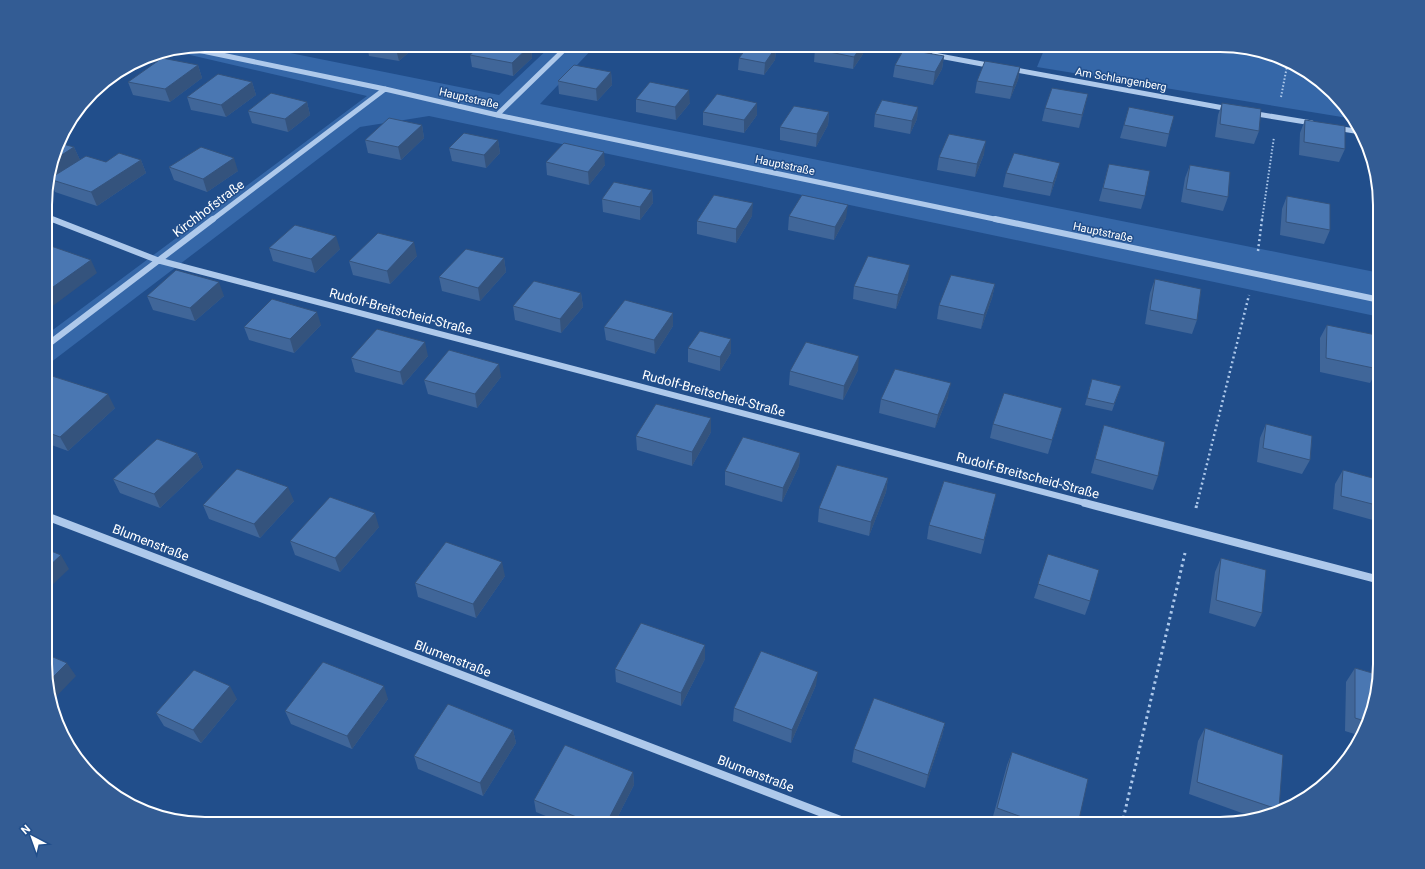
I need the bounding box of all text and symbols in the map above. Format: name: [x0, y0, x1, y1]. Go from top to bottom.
street label: Am Schlangenberg: [1074, 65, 1168, 94]
street label: Hauptstraße: [438, 85, 500, 112]
street label: Hauptstraße: [754, 153, 816, 178]
street label: Kirchhofstraße: [170, 177, 247, 240]
street label: Hauptstraße: [1072, 220, 1134, 245]
street label: Rudolf-Breitscheid-Straße: [328, 285, 474, 338]
street label: Rudolf-Breitscheid-Straße: [641, 367, 787, 420]
street label: Rudolf-Breitscheid-Straße: [955, 449, 1101, 502]
street label: Blumenstraße: [110, 521, 191, 564]
street label: Blumenstraße: [412, 637, 493, 680]
street label: Blumenstraße: [715, 752, 796, 795]
north arrow: [12, 817, 52, 857]
text: N: [19, 822, 33, 837]

